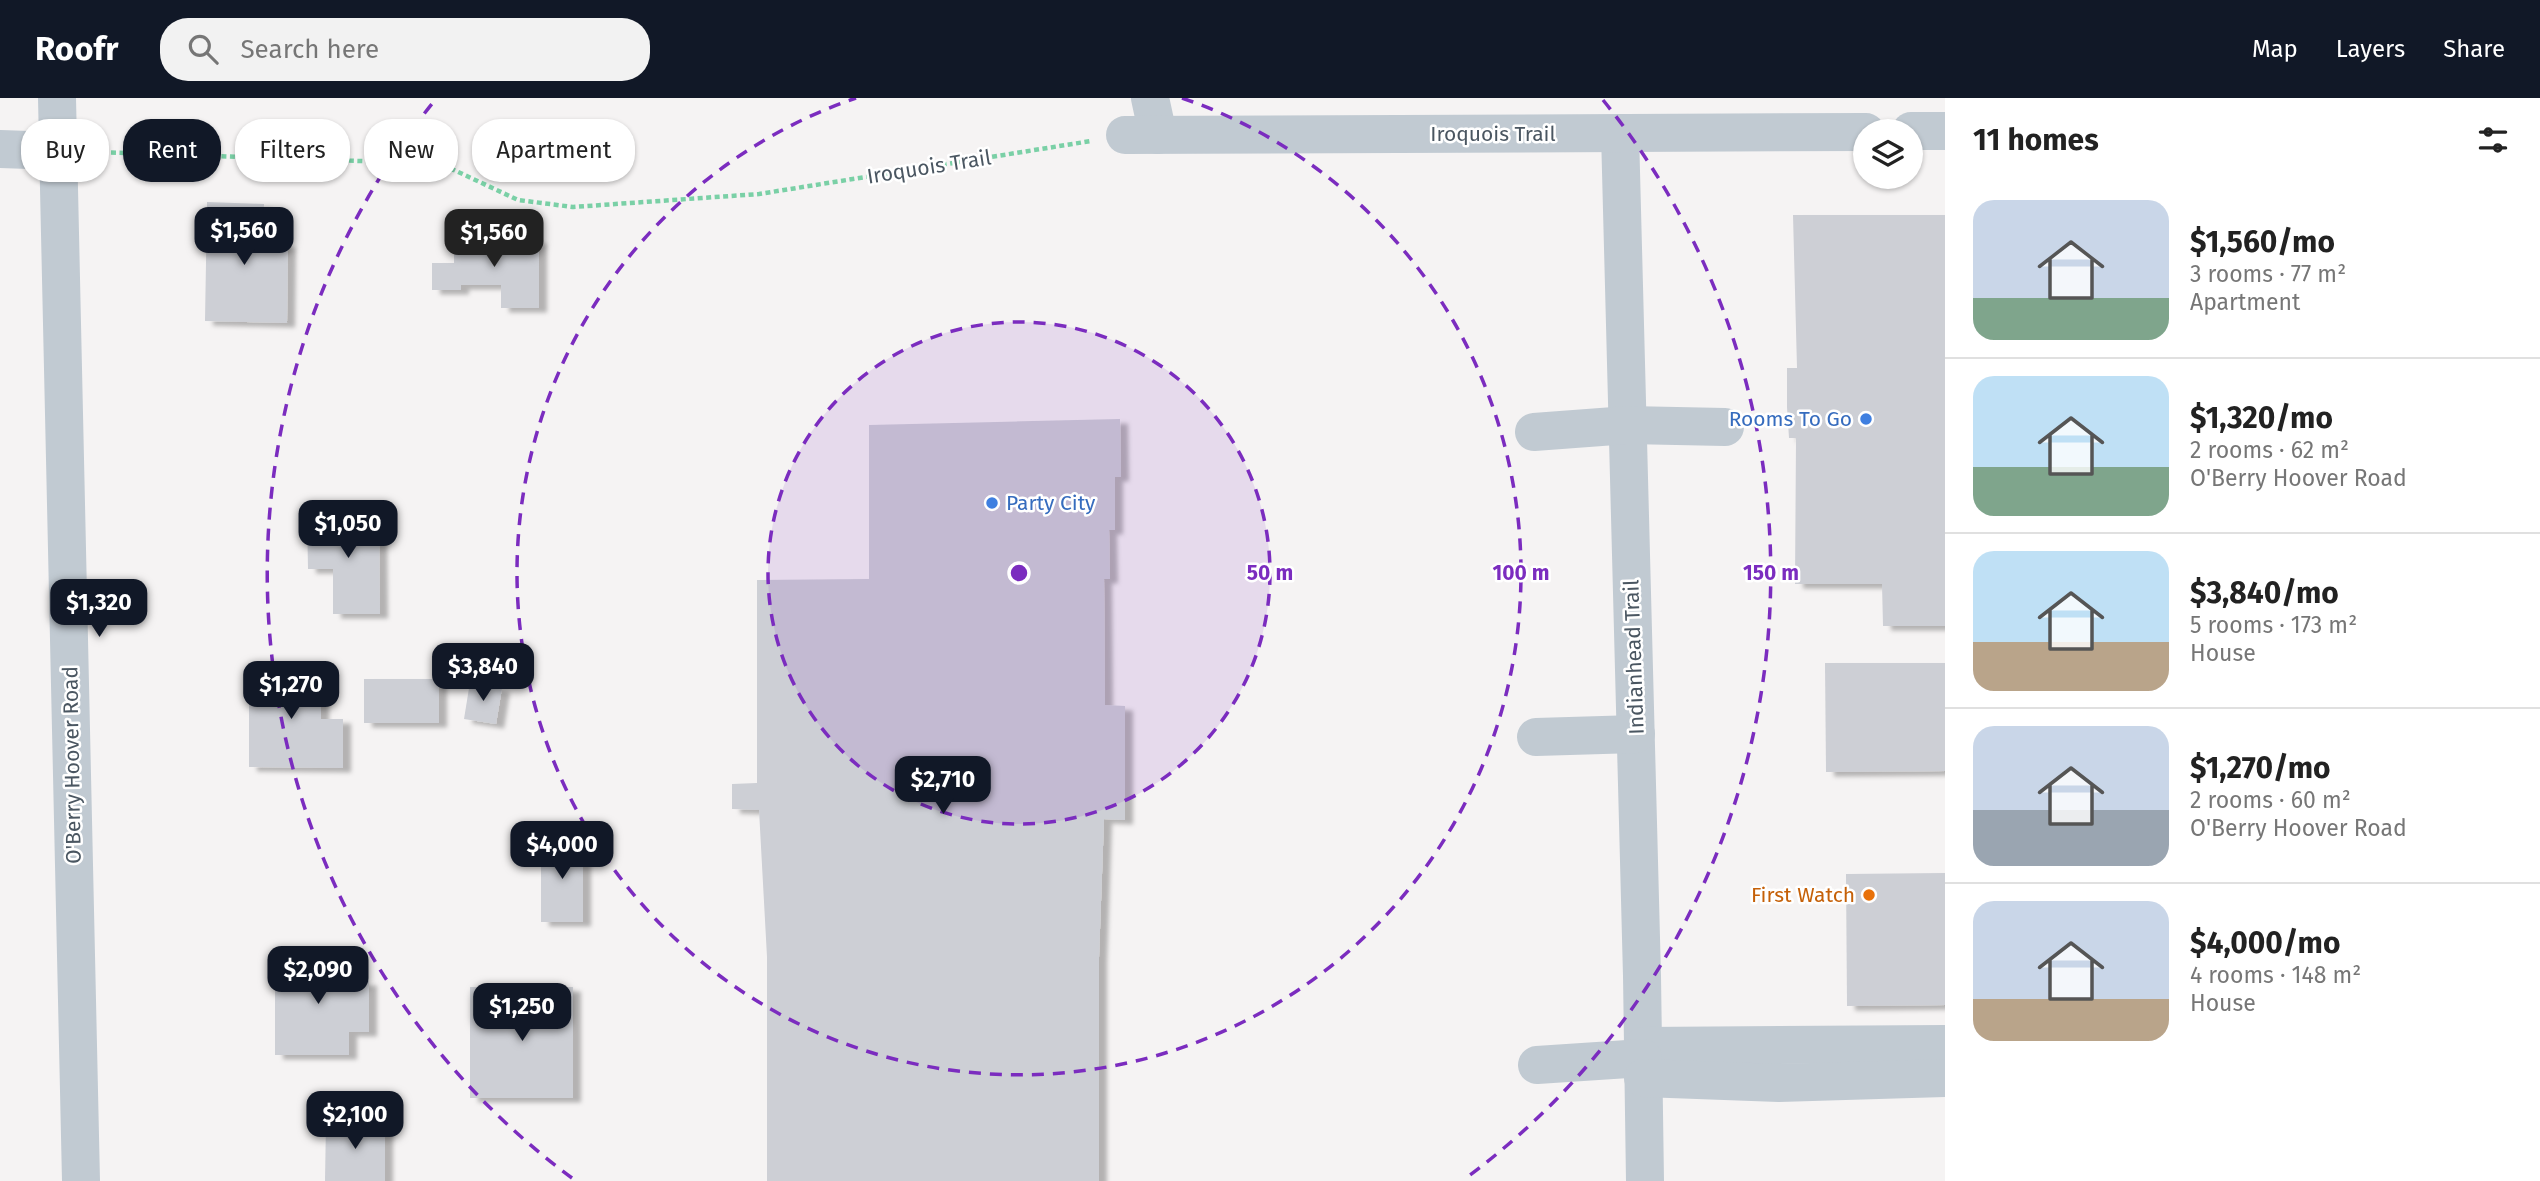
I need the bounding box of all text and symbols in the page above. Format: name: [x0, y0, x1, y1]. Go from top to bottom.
search box: [160, 18, 650, 81]
text: Roofr: [35, 29, 118, 69]
icon: search: [184, 30, 222, 68]
text: Search here: [240, 34, 379, 65]
text: Map: [2252, 35, 2298, 63]
text: Layers: [2336, 35, 2405, 63]
text: Share: [2443, 35, 2505, 63]
chip: Buy: [21, 119, 109, 182]
chip: Rent: [123, 119, 221, 182]
chip: Filters: [235, 119, 350, 182]
chip: New: [364, 119, 458, 182]
chip: Apartment: [472, 119, 635, 182]
map controls: [1853, 119, 1923, 189]
button: layers: [1853, 119, 1923, 189]
street label: Iroquois Trail: [1430, 121, 1556, 147]
icon: filters: [2474, 121, 2512, 159]
text: 11 homes: [1973, 122, 2099, 158]
street label: Iroquois Trail: [865, 144, 993, 190]
pin: $1,560: [187, 208, 301, 267]
pin: $1,560: [437, 209, 551, 269]
text: $1,560: [211, 216, 277, 244]
text: $1,560: [461, 218, 527, 246]
text: $1,560/mo: [2190, 224, 2335, 260]
icon: home: [2029, 228, 2113, 312]
text: 3 rooms · 77 m²: [2190, 260, 2346, 288]
text: Apartment: [2190, 288, 2300, 316]
text: $1,320/mo: [2190, 400, 2333, 436]
icon: home: [2029, 404, 2113, 488]
place label: Rooms To Go: [1729, 406, 1852, 432]
marker: Rooms To Go: [1858, 411, 1874, 427]
text: 2 rooms · 62 m²: [2190, 436, 2349, 464]
text: O'Berry Hoover Road: [2190, 464, 2407, 492]
place label: Party City: [1006, 490, 1096, 516]
marker: Party City: [984, 495, 1000, 511]
pin: $1,050: [291, 500, 405, 560]
text: $1,050: [315, 509, 381, 537]
text: 50 m: [1247, 560, 1293, 586]
text: 100 m: [1492, 560, 1550, 586]
text: 150 m: [1743, 560, 1799, 586]
centre of rings: [1007, 561, 1031, 585]
text: $3,840/mo: [2190, 575, 2339, 611]
street label: Indianhead Trail: [1618, 579, 1650, 735]
icon: home: [2029, 579, 2113, 663]
pin: $1,320: [42, 580, 156, 639]
text: $1,320: [66, 588, 132, 616]
text: 5 rooms · 173 m²: [2190, 611, 2357, 639]
text: House: [2190, 639, 2256, 667]
pin: $3,840: [426, 644, 540, 703]
text: $3,840: [448, 652, 518, 680]
pin: $1,270: [234, 662, 348, 721]
street label: O'Berry Hoover Road: [57, 666, 87, 864]
text: $1,270: [259, 670, 323, 698]
text: $1,270/mo: [2190, 750, 2331, 786]
icon: home: [2029, 754, 2113, 838]
pin: $2,710: [886, 756, 1000, 816]
text: $2,710: [911, 765, 975, 793]
text: 2 rooms · 60 m²: [2190, 786, 2351, 814]
text: O'Berry Hoover Road: [2190, 814, 2407, 842]
pin: $4,000: [505, 822, 619, 881]
text: $4,000: [526, 830, 598, 858]
place label: First Watch: [1751, 882, 1855, 908]
marker: First Watch: [1861, 887, 1877, 903]
text: $4,000/mo: [2190, 925, 2340, 961]
icon: home: [2029, 929, 2113, 1013]
pin: $2,090: [261, 946, 375, 1006]
text: $2,090: [283, 955, 353, 983]
text: 4 rooms · 148 m²: [2190, 961, 2361, 989]
pin: $1,250: [465, 984, 579, 1043]
text: House: [2190, 989, 2256, 1017]
text: $1,250: [489, 992, 555, 1020]
pin: $2,100: [298, 1091, 412, 1151]
text: $2,100: [322, 1100, 388, 1128]

